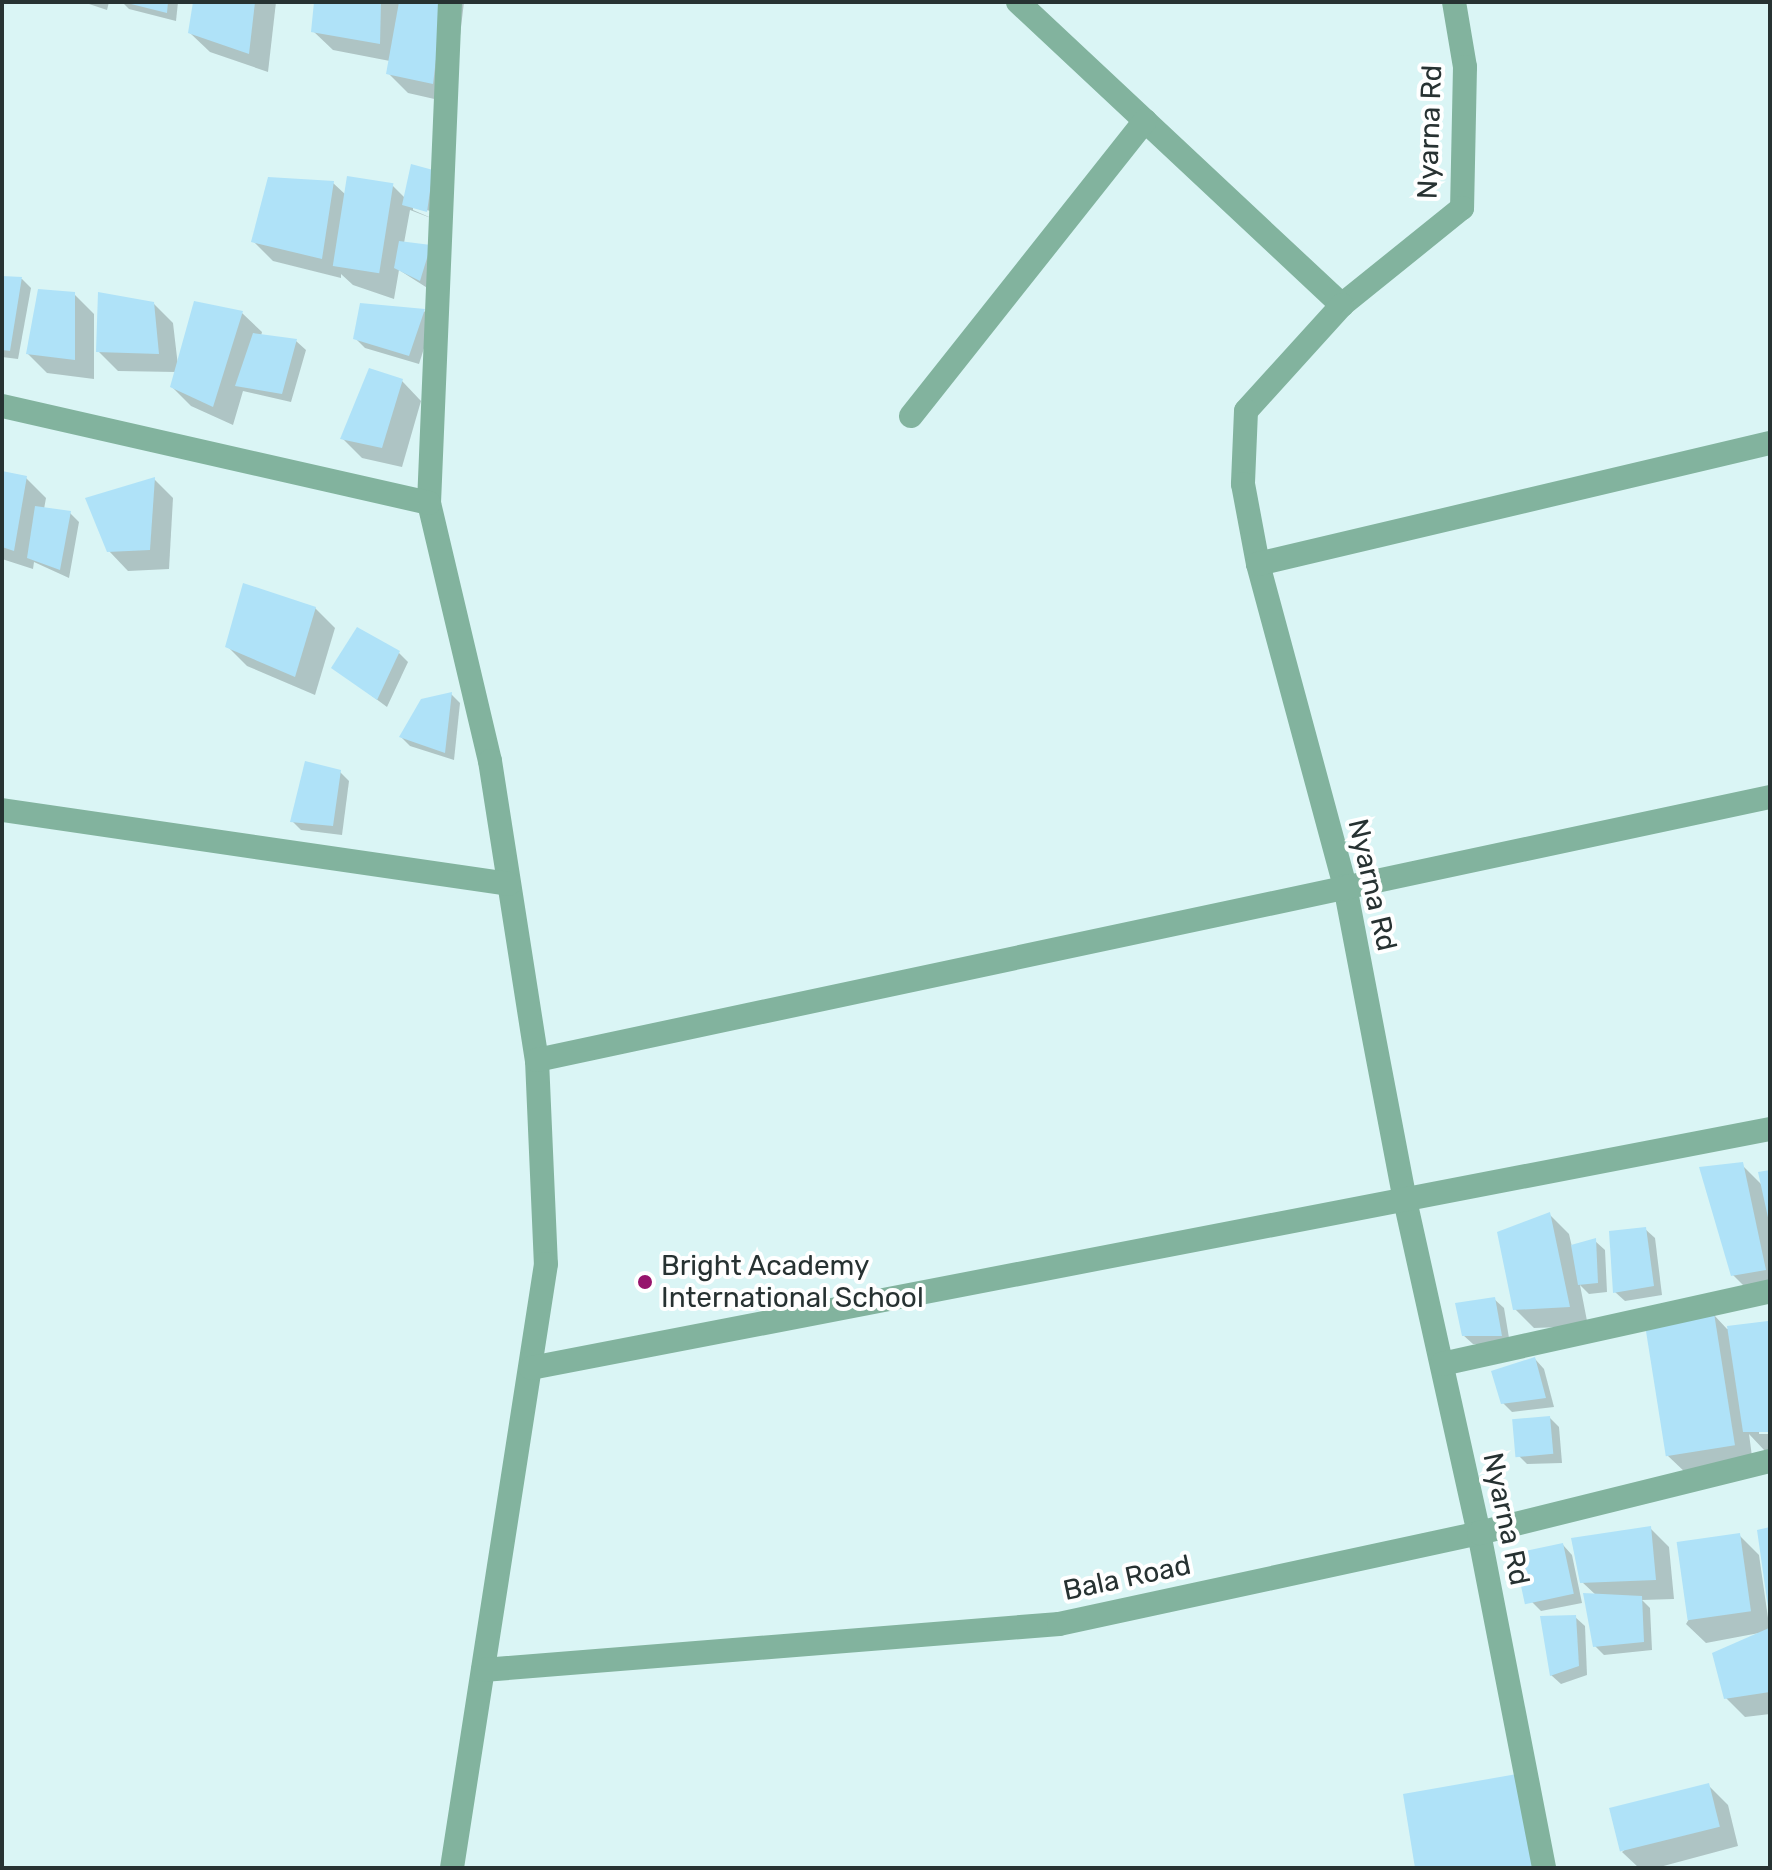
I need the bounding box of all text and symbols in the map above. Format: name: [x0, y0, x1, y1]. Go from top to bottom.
street label: Nyarna Rd: [1411, 64, 1449, 200]
street label: Nyarna Rd: [1340, 816, 1404, 954]
place label: Bright Academy International School: [661, 1249, 924, 1315]
marker: Bright Academy International School: [636, 1273, 654, 1291]
street label: Nyarna Rd: [1476, 1450, 1536, 1588]
street label: Bala Road: [1060, 1548, 1194, 1608]

